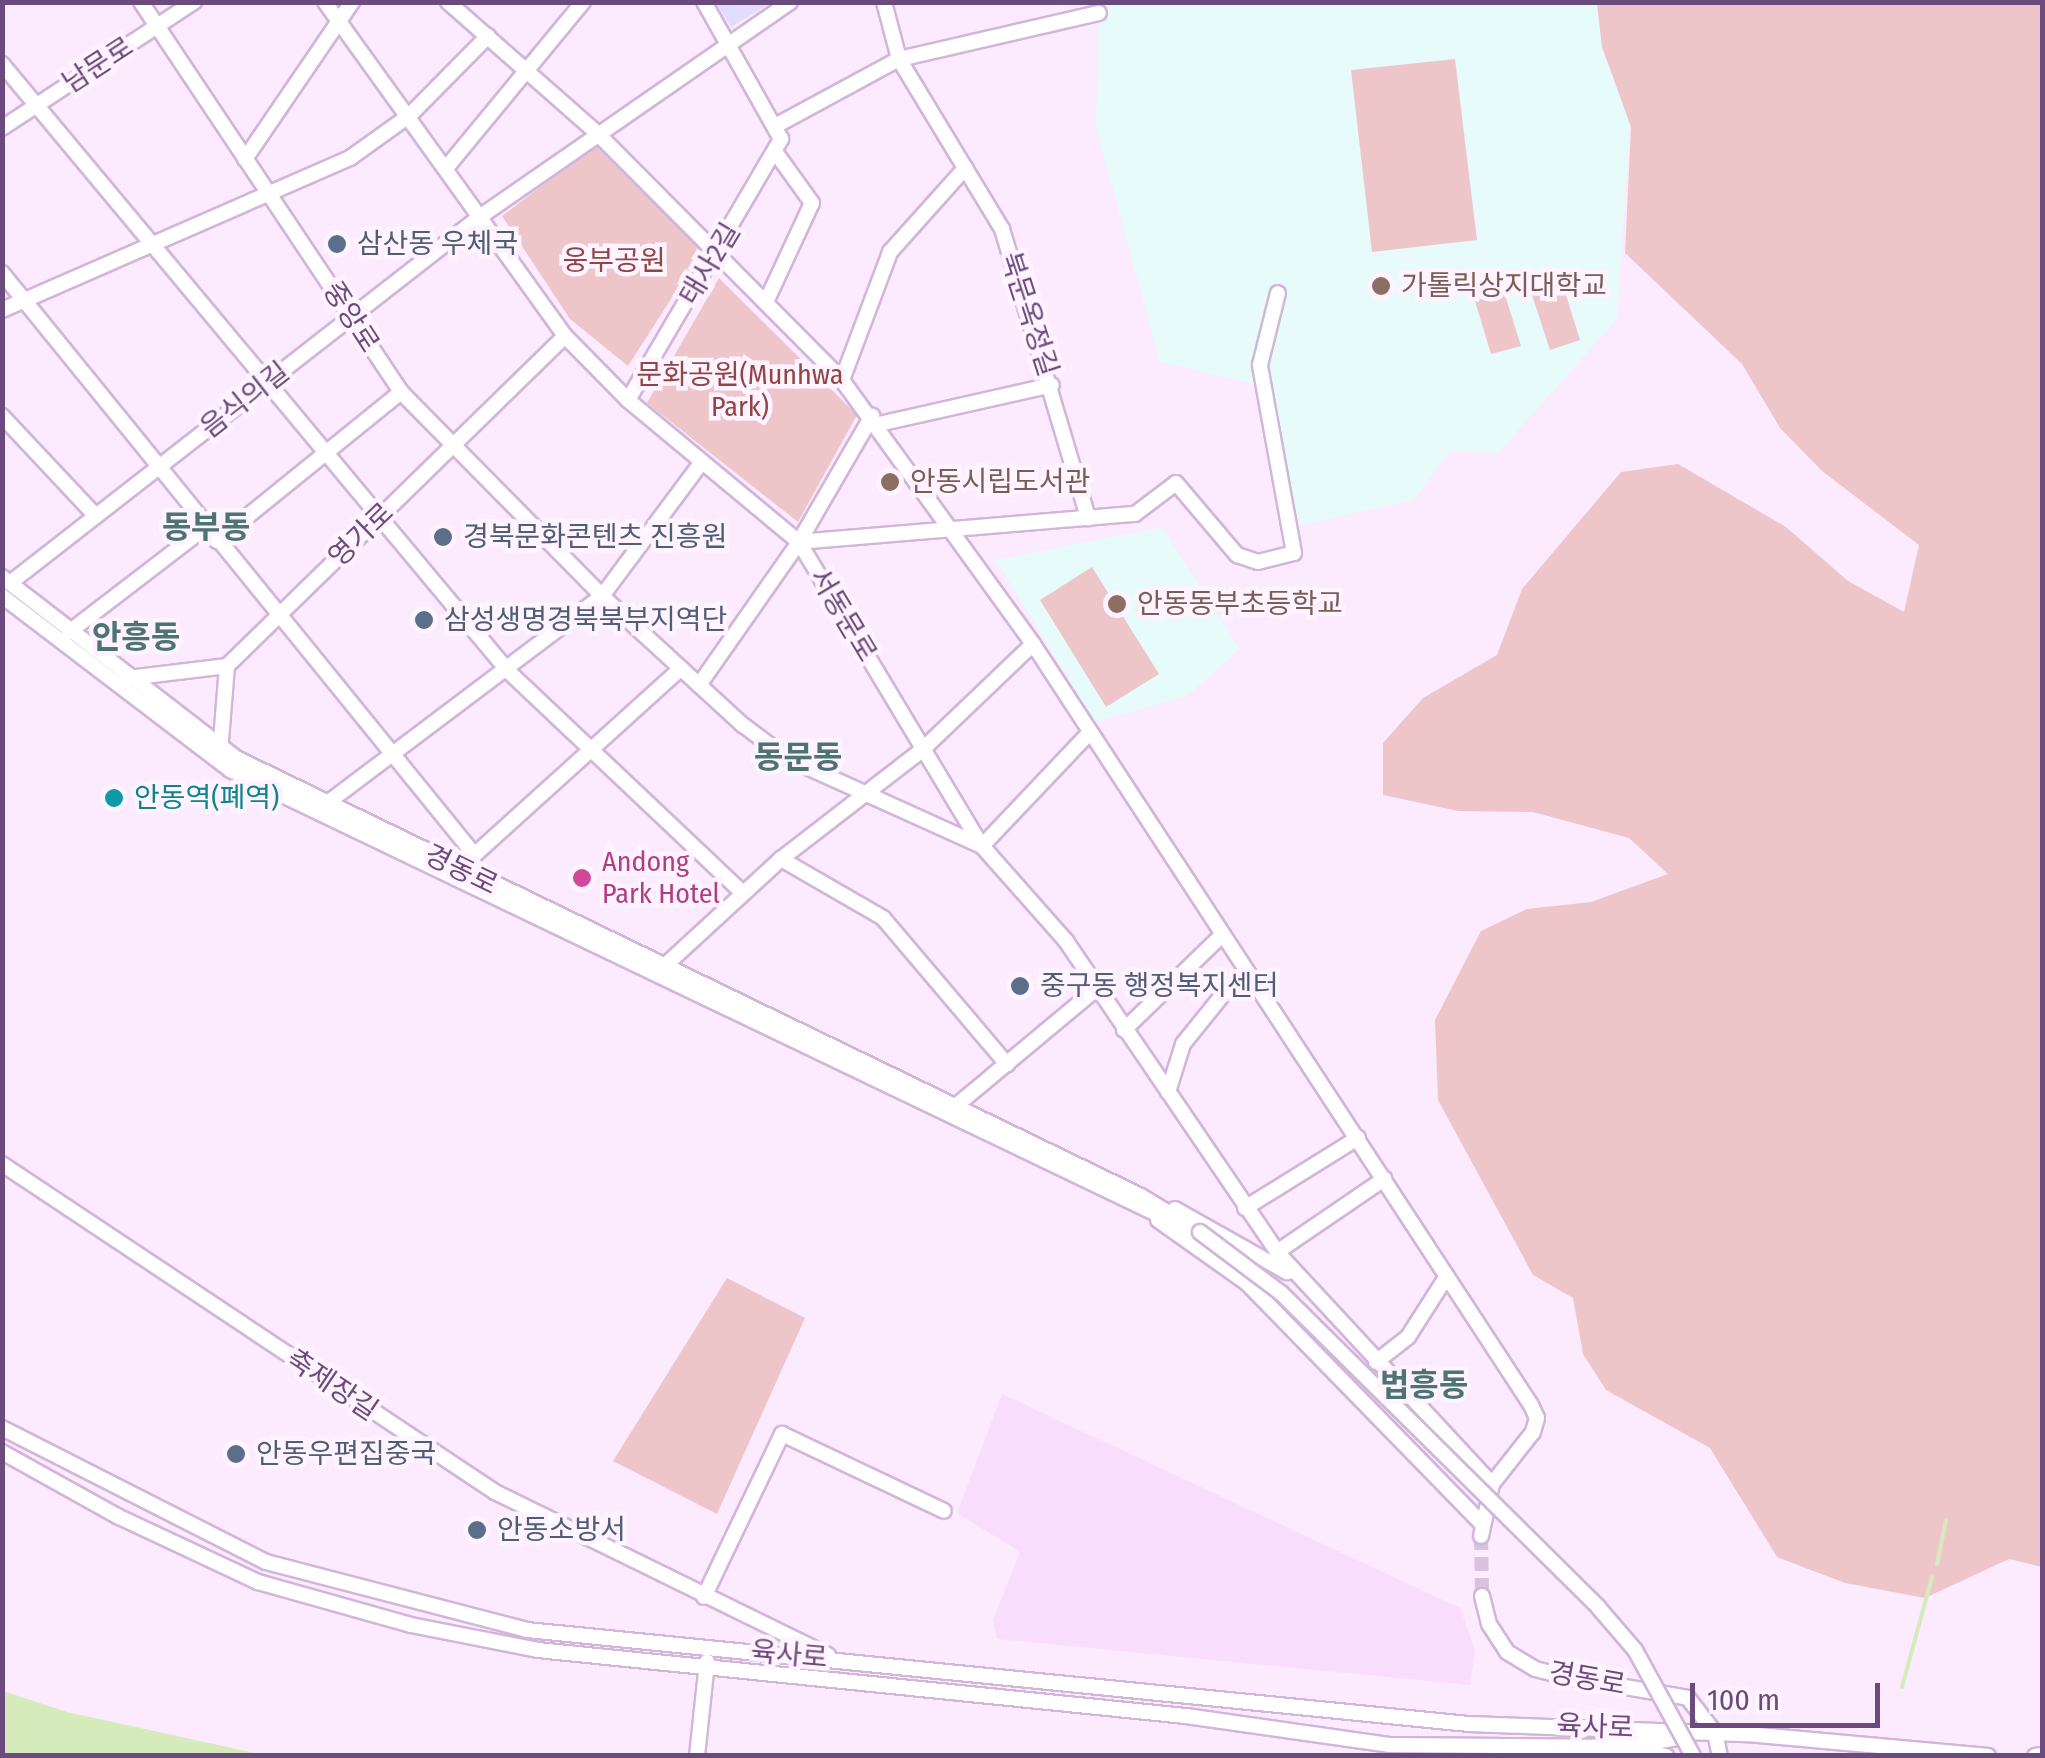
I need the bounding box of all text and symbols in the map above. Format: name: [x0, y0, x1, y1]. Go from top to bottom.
street label: 남문로: [56, 30, 140, 100]
street label: 태사2길: [673, 217, 747, 311]
place label: 삼산동 우체국: [357, 227, 518, 261]
marker: 삼산동 우체국: [326, 233, 348, 255]
park label: 웅부공원: [562, 244, 666, 278]
street label: 북문옥정길: [993, 248, 1065, 380]
place label: 가톨릭상지대학교: [1401, 269, 1607, 303]
street label: 중앙로: [316, 275, 386, 359]
marker: 가톨릭상지대학교: [1370, 275, 1392, 297]
street label: 음식의길: [194, 355, 296, 445]
park label: 문화공원(Munhwa Park): [636, 358, 844, 424]
place label: 안동시립도서관: [910, 465, 1090, 499]
marker: 안동시립도서관: [879, 471, 901, 493]
street label: 영가로: [322, 496, 400, 574]
district label: 동부동: [162, 508, 250, 546]
place label: 경북문화콘텐츠 진흥원: [463, 520, 727, 554]
marker: 경북문화콘텐츠 진흥원: [432, 526, 454, 548]
street label: 서동문로: [802, 562, 884, 668]
place label: 안동동부초등학교: [1137, 587, 1343, 621]
marker: 안동동부초등학교: [1106, 593, 1128, 615]
place label: 삼성생명경북북부지역단: [444, 603, 727, 637]
marker: 삼성생명경북북부지역단: [413, 609, 435, 631]
district label: 안흥동: [92, 618, 180, 656]
district label: 동문동: [754, 738, 842, 776]
place label: 안동역(폐역): [134, 781, 279, 815]
marker: 안동역(폐역): [103, 787, 125, 809]
street label: 경동로: [419, 838, 503, 902]
place label: Andong Park Hotel: [602, 845, 720, 911]
marker: Andong Park Hotel: [571, 867, 593, 889]
place label: 중구동 행정복지센터: [1040, 969, 1278, 1003]
marker: 중구동 행정복지센터: [1009, 975, 1031, 997]
street label: 축제장길: [280, 1342, 384, 1428]
district label: 법흥동: [1380, 1366, 1468, 1404]
place label: 안동우편집중국: [256, 1437, 436, 1471]
marker: 안동우편집중국: [225, 1443, 247, 1465]
place label: 안동소방서: [497, 1513, 626, 1547]
marker: 안동소방서: [466, 1519, 488, 1541]
street label: 육사로: [749, 1635, 829, 1675]
street label: 경동로: [1546, 1656, 1628, 1702]
scale bar: [1695, 1663, 1885, 1725]
text: 100 m: [1707, 1682, 1780, 1718]
street label: 육사로: [1556, 1709, 1634, 1745]

